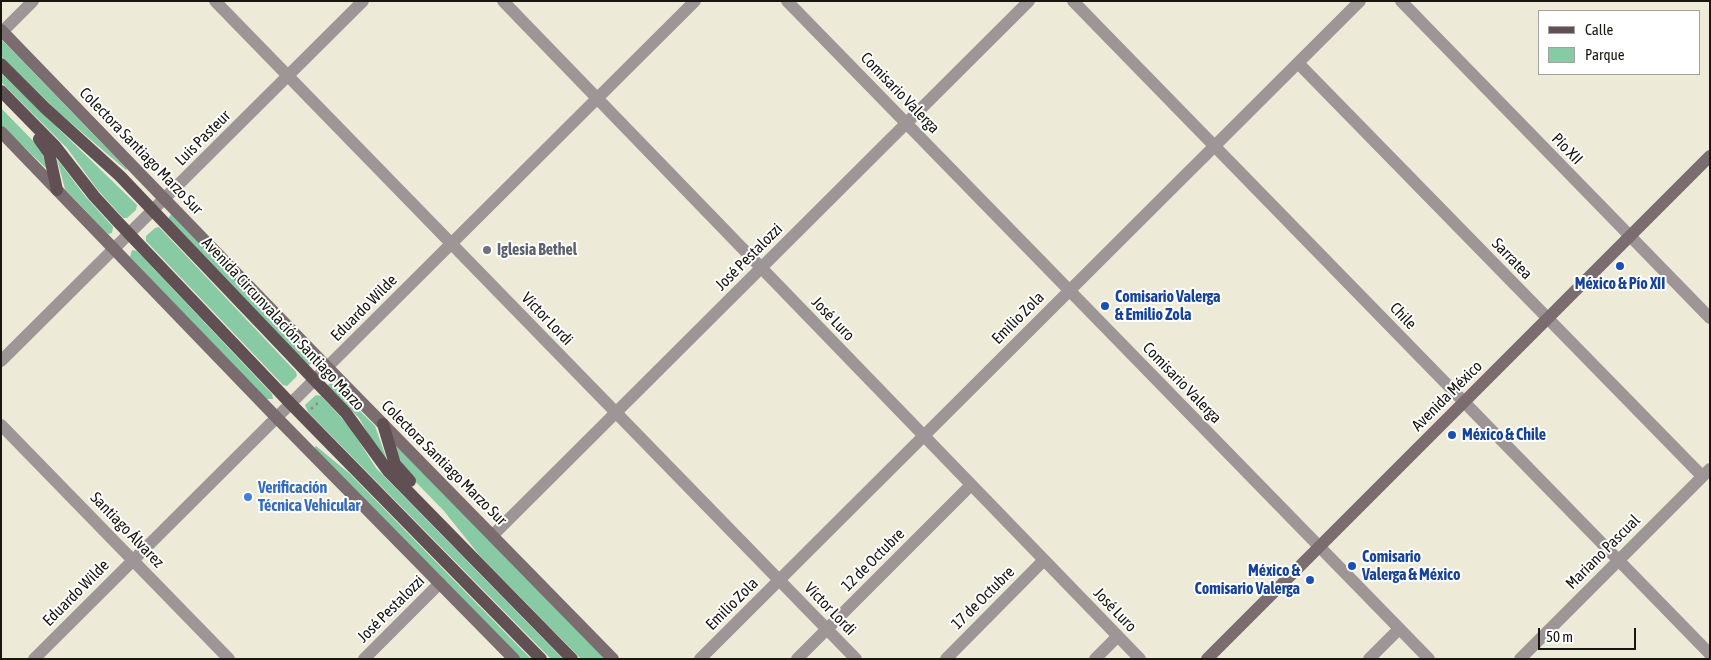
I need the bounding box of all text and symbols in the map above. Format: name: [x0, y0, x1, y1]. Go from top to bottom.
legend: [1538, 10, 1701, 75]
text: Calle: [1585, 21, 1613, 38]
text: Parque: [1585, 46, 1625, 63]
street label: Comisario Valerga: [856, 48, 944, 138]
street label: Colectora Santiago Marzo Sur: [75, 83, 207, 219]
street label: Luis Pasteur: [171, 106, 235, 170]
street label: Pío XII: [1547, 129, 1587, 169]
street label: José Pestalozzi: [711, 219, 787, 295]
street label: Avenida Circunvalación Santiago Marzo: [198, 233, 368, 415]
street label: Sarratea: [1488, 234, 1536, 284]
place label: Iglesia Bethel: [497, 240, 577, 260]
marker: Iglesia Bethel: [481, 244, 493, 256]
marker: México & Pío XII: [1614, 260, 1626, 272]
street label: Eduardo Wilde: [327, 271, 401, 345]
place label: México & Pío XII: [1575, 274, 1665, 294]
place label: Comisario Valerga & Emilio Zola: [1115, 287, 1221, 325]
street label: Emilio Zola: [988, 288, 1048, 348]
street label: Víctor Lordi: [517, 289, 577, 349]
street label: José Luro: [807, 293, 859, 345]
street label: Chile: [1386, 299, 1420, 333]
marker: Comisario Valerga & Emilio Zola: [1099, 300, 1111, 312]
street label: Comisario Valerga: [1138, 338, 1226, 428]
street label: Avenida México: [1408, 357, 1486, 435]
street label: Colectora Santiago Marzo Sur: [377, 396, 511, 530]
place label: México & Chile: [1462, 425, 1546, 445]
marker: México & Chile: [1446, 429, 1458, 441]
place label: Verificación Técnica Vehicular: [258, 478, 360, 516]
street label: Santiago Álvarez: [86, 488, 168, 572]
marker: Verificación Técnica Vehicular: [242, 491, 254, 503]
street label: Mariano Pascual: [1562, 511, 1644, 593]
street label: 12 de Octubre: [837, 524, 909, 596]
place label: Comisario Valerga & México: [1362, 547, 1460, 585]
street label: Eduardo Wilde: [39, 556, 113, 630]
marker: Comisario Valerga & México: [1346, 560, 1358, 572]
place label: México & Comisario Valerga: [1194, 561, 1300, 599]
street label: 17 de Octubre: [947, 562, 1019, 634]
street label: José Pestalozzi: [353, 571, 429, 647]
street label: Emilio Zola: [702, 574, 762, 634]
marker: México & Comisario Valerga: [1304, 574, 1316, 586]
street label: Víctor Lordi: [800, 579, 860, 639]
street label: José Luro: [1089, 584, 1141, 636]
scale bar: [1541, 618, 1638, 650]
text: 50 m: [1546, 628, 1573, 645]

